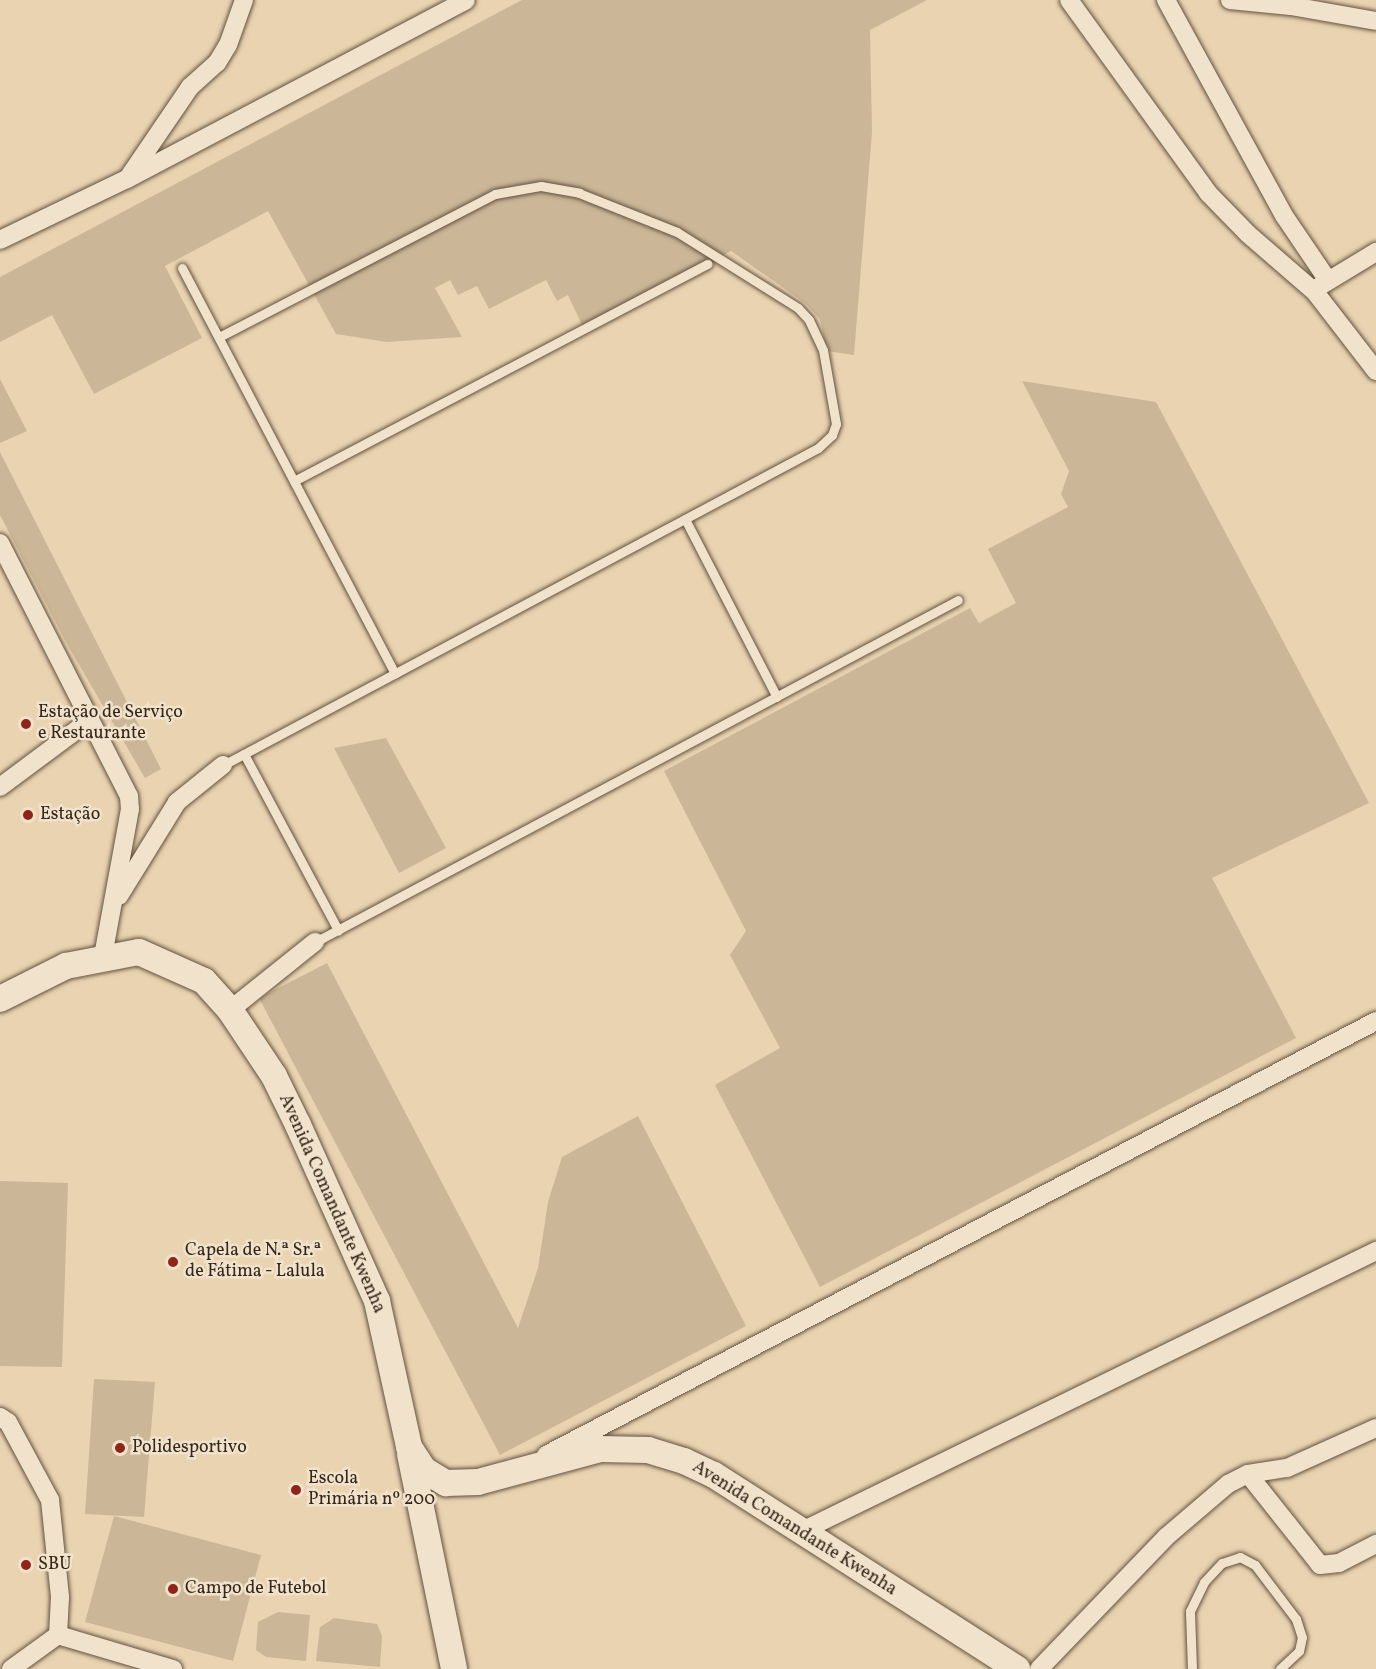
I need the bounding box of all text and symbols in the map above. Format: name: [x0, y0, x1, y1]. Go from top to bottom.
place label: Estação de Serviço e Restaurante: [38, 703, 183, 746]
marker: Estação de Serviço e Restaurante: [19, 717, 33, 731]
place label: Estação: [40, 804, 100, 826]
marker: Estação: [21, 808, 35, 822]
street label: Avenida Comandante Kwenha: [273, 1091, 389, 1317]
place label: Capela de N.ª Sr.ª de Fátima - Lalula: [185, 1241, 325, 1284]
marker: Capela de N.ª Sr.ª de Fátima - Lalula: [166, 1255, 180, 1269]
place label: Polidesportivo: [132, 1437, 247, 1459]
marker: Polidesportivo: [113, 1441, 127, 1455]
street label: Avenida Comandante Kwenha: [688, 1457, 900, 1601]
place label: Escola Primária nº 200: [308, 1469, 435, 1512]
marker: Escola Primária nº 200: [289, 1483, 303, 1497]
place label: SBU: [38, 1554, 71, 1576]
marker: SBU: [19, 1558, 33, 1572]
place label: Campo de Futebol: [185, 1578, 326, 1600]
marker: Campo de Futebol: [166, 1582, 180, 1596]

